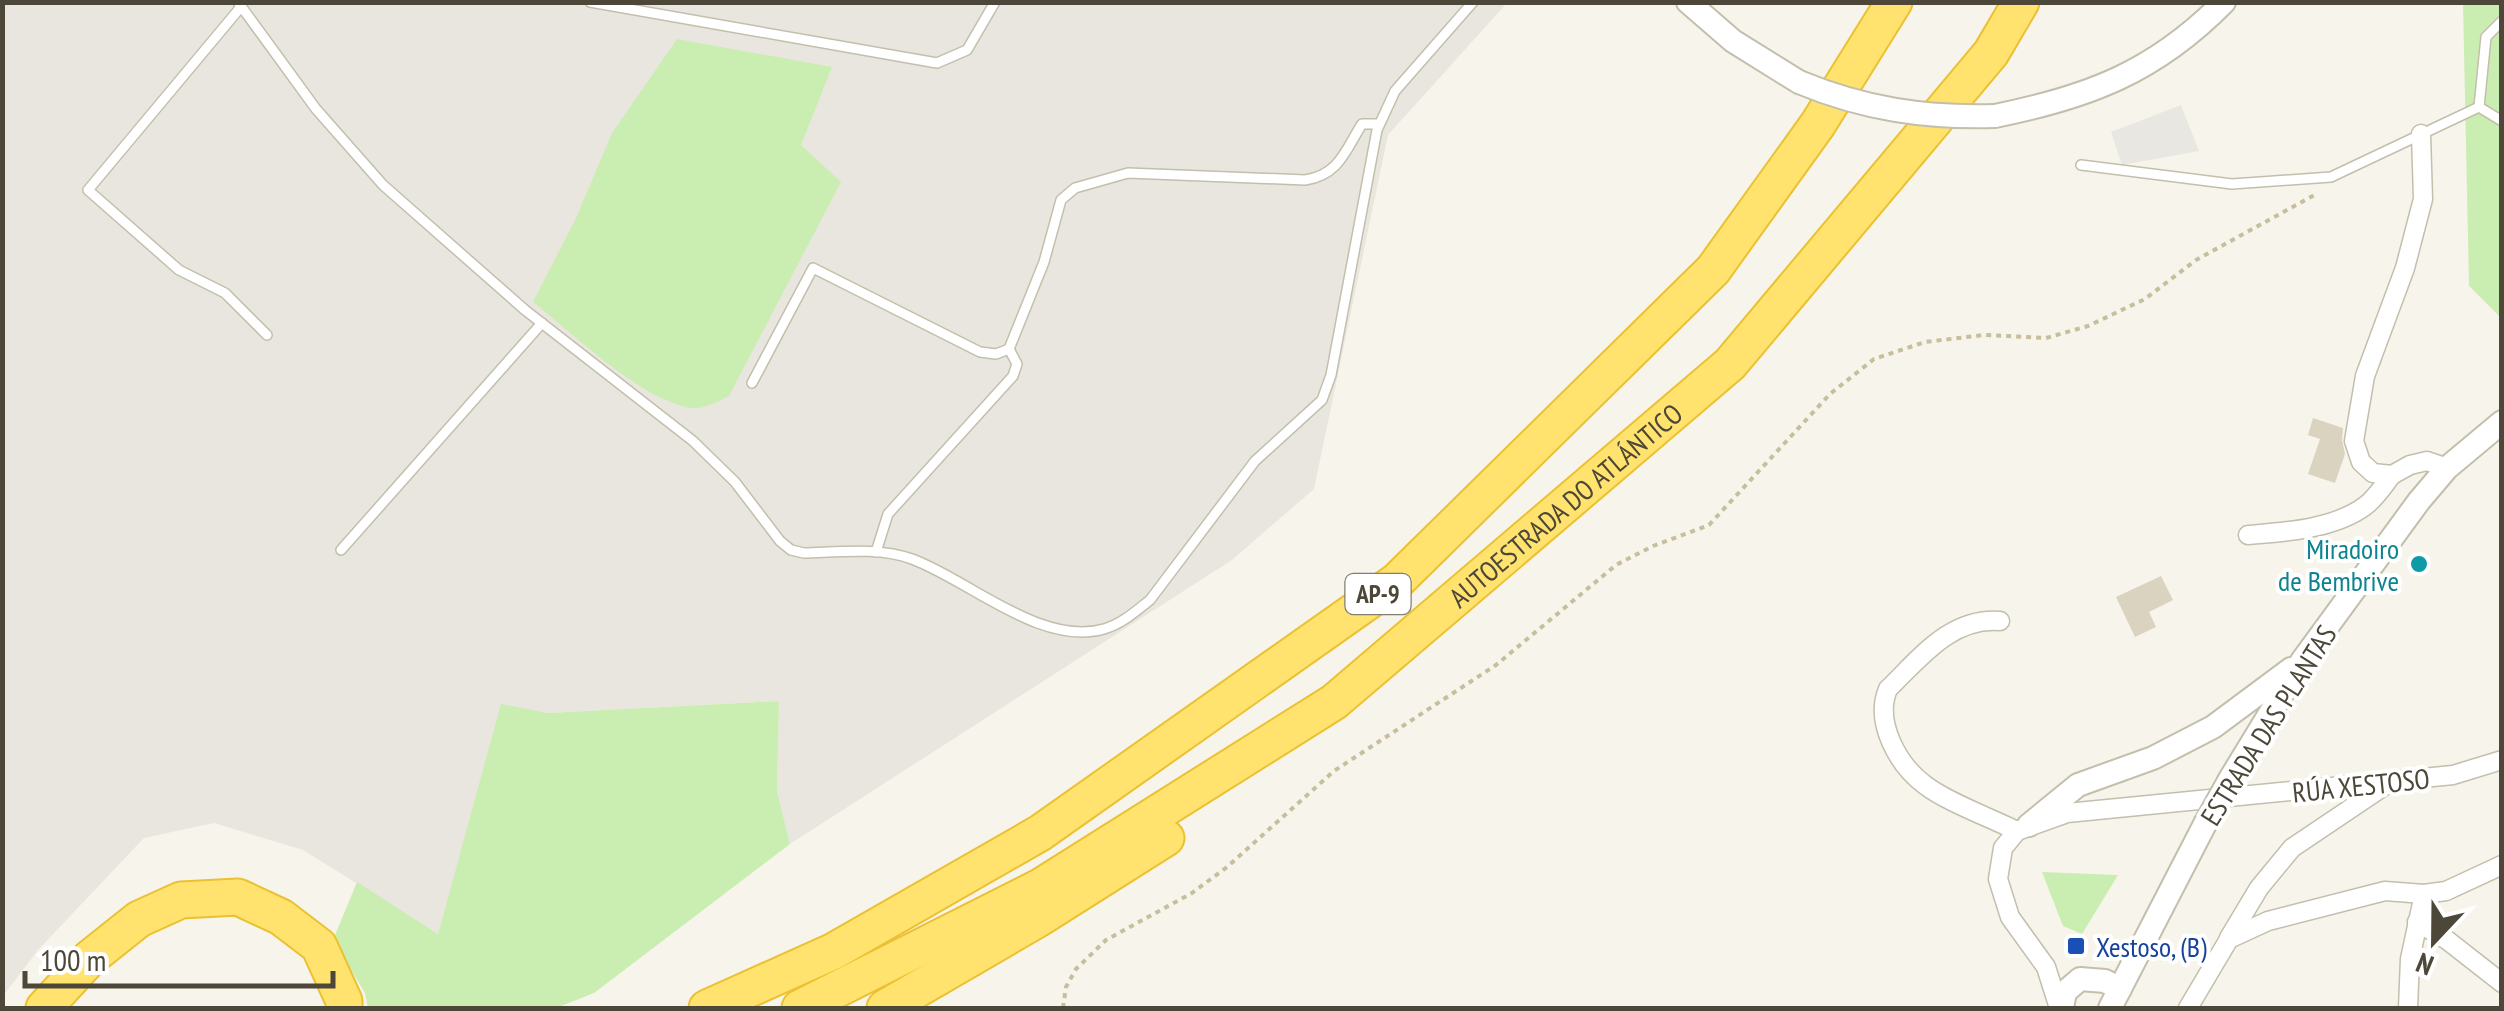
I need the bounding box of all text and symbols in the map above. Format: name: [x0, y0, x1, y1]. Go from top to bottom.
street label: AUTOESTRADA DO ATLÁNTICO: [1441, 395, 1690, 615]
place label: Miradoiro de Bembrive: [2278, 530, 2399, 599]
marker: Miradoiro de Bembrive: [2408, 553, 2430, 575]
road number: AP-9: [1346, 574, 1410, 614]
street label: ESTRADA DAS PLANTAS: [2192, 618, 2344, 832]
street label: RÚA XESTOSO: [2291, 759, 2431, 811]
north arrow: [2384, 891, 2484, 991]
scale bar: [25, 926, 332, 988]
place label: Xestoso, (B): [2096, 928, 2207, 965]
marker: Xestoso, (B): [2065, 935, 2087, 957]
text: 100 m: [40, 940, 106, 979]
text: N: [2411, 945, 2438, 985]

